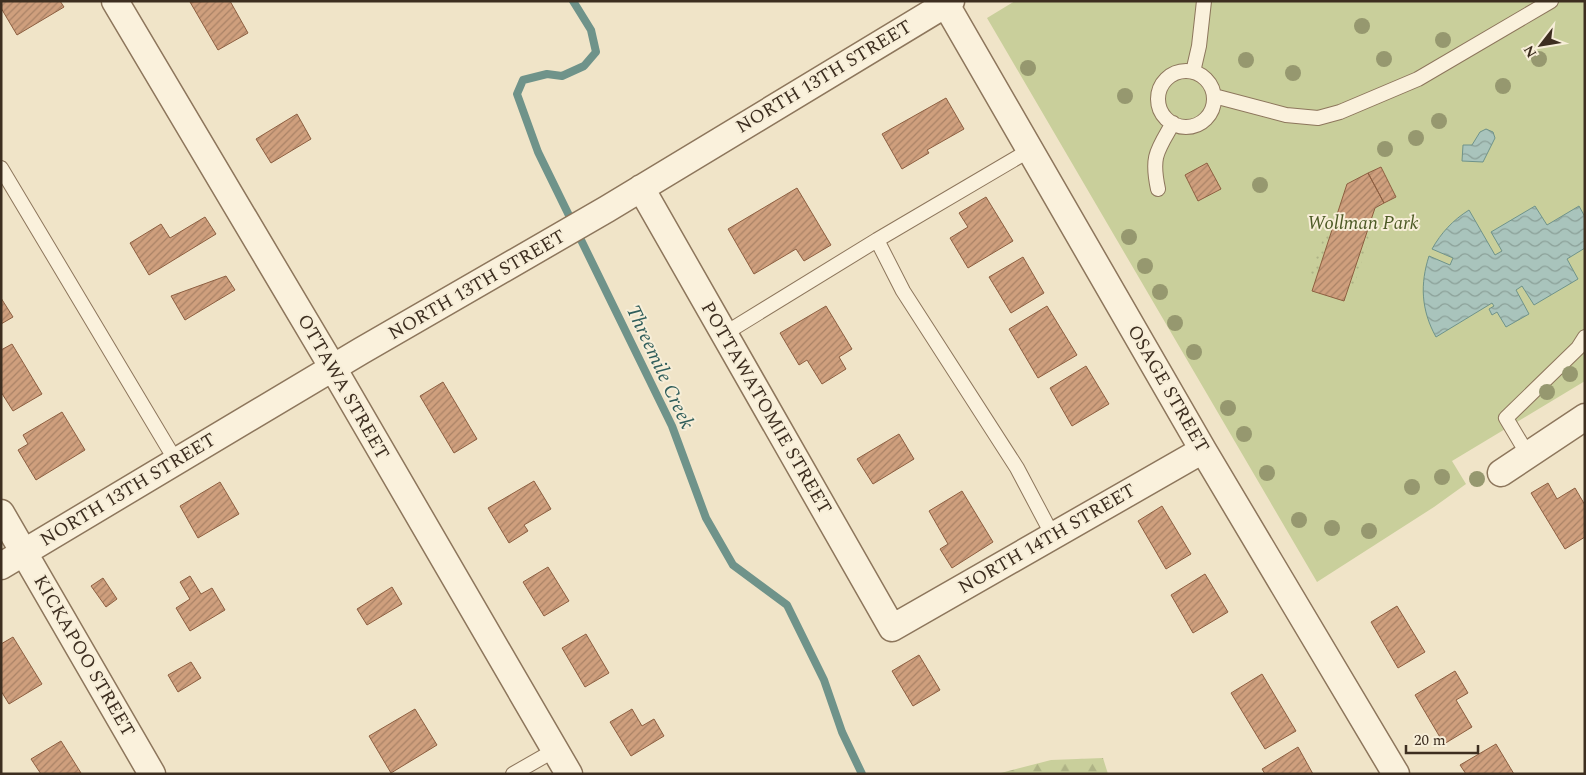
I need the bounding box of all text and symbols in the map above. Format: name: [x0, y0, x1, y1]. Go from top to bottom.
street label: NORTH 13TH STREET: [730, 13, 918, 141]
north arrow: [1516, 20, 1566, 70]
text: N: [1518, 41, 1542, 62]
park label: Wollman Park: [1307, 209, 1419, 238]
street label: NORTH 13TH STREET: [383, 222, 571, 348]
street label: POTTAWATOMIE STREET: [693, 296, 839, 520]
water label: Threemile Creek: [618, 300, 702, 435]
street label: OTTAWA STREET: [289, 309, 397, 465]
street label: OSAGE STREET: [1120, 320, 1216, 458]
street label: NORTH 13TH STREET: [34, 426, 222, 554]
street label: NORTH 14TH STREET: [953, 476, 1141, 602]
street label: KICKAPOO STREET: [26, 570, 142, 742]
scale bar: [1406, 722, 1478, 754]
text: 20 m: [1414, 729, 1446, 752]

